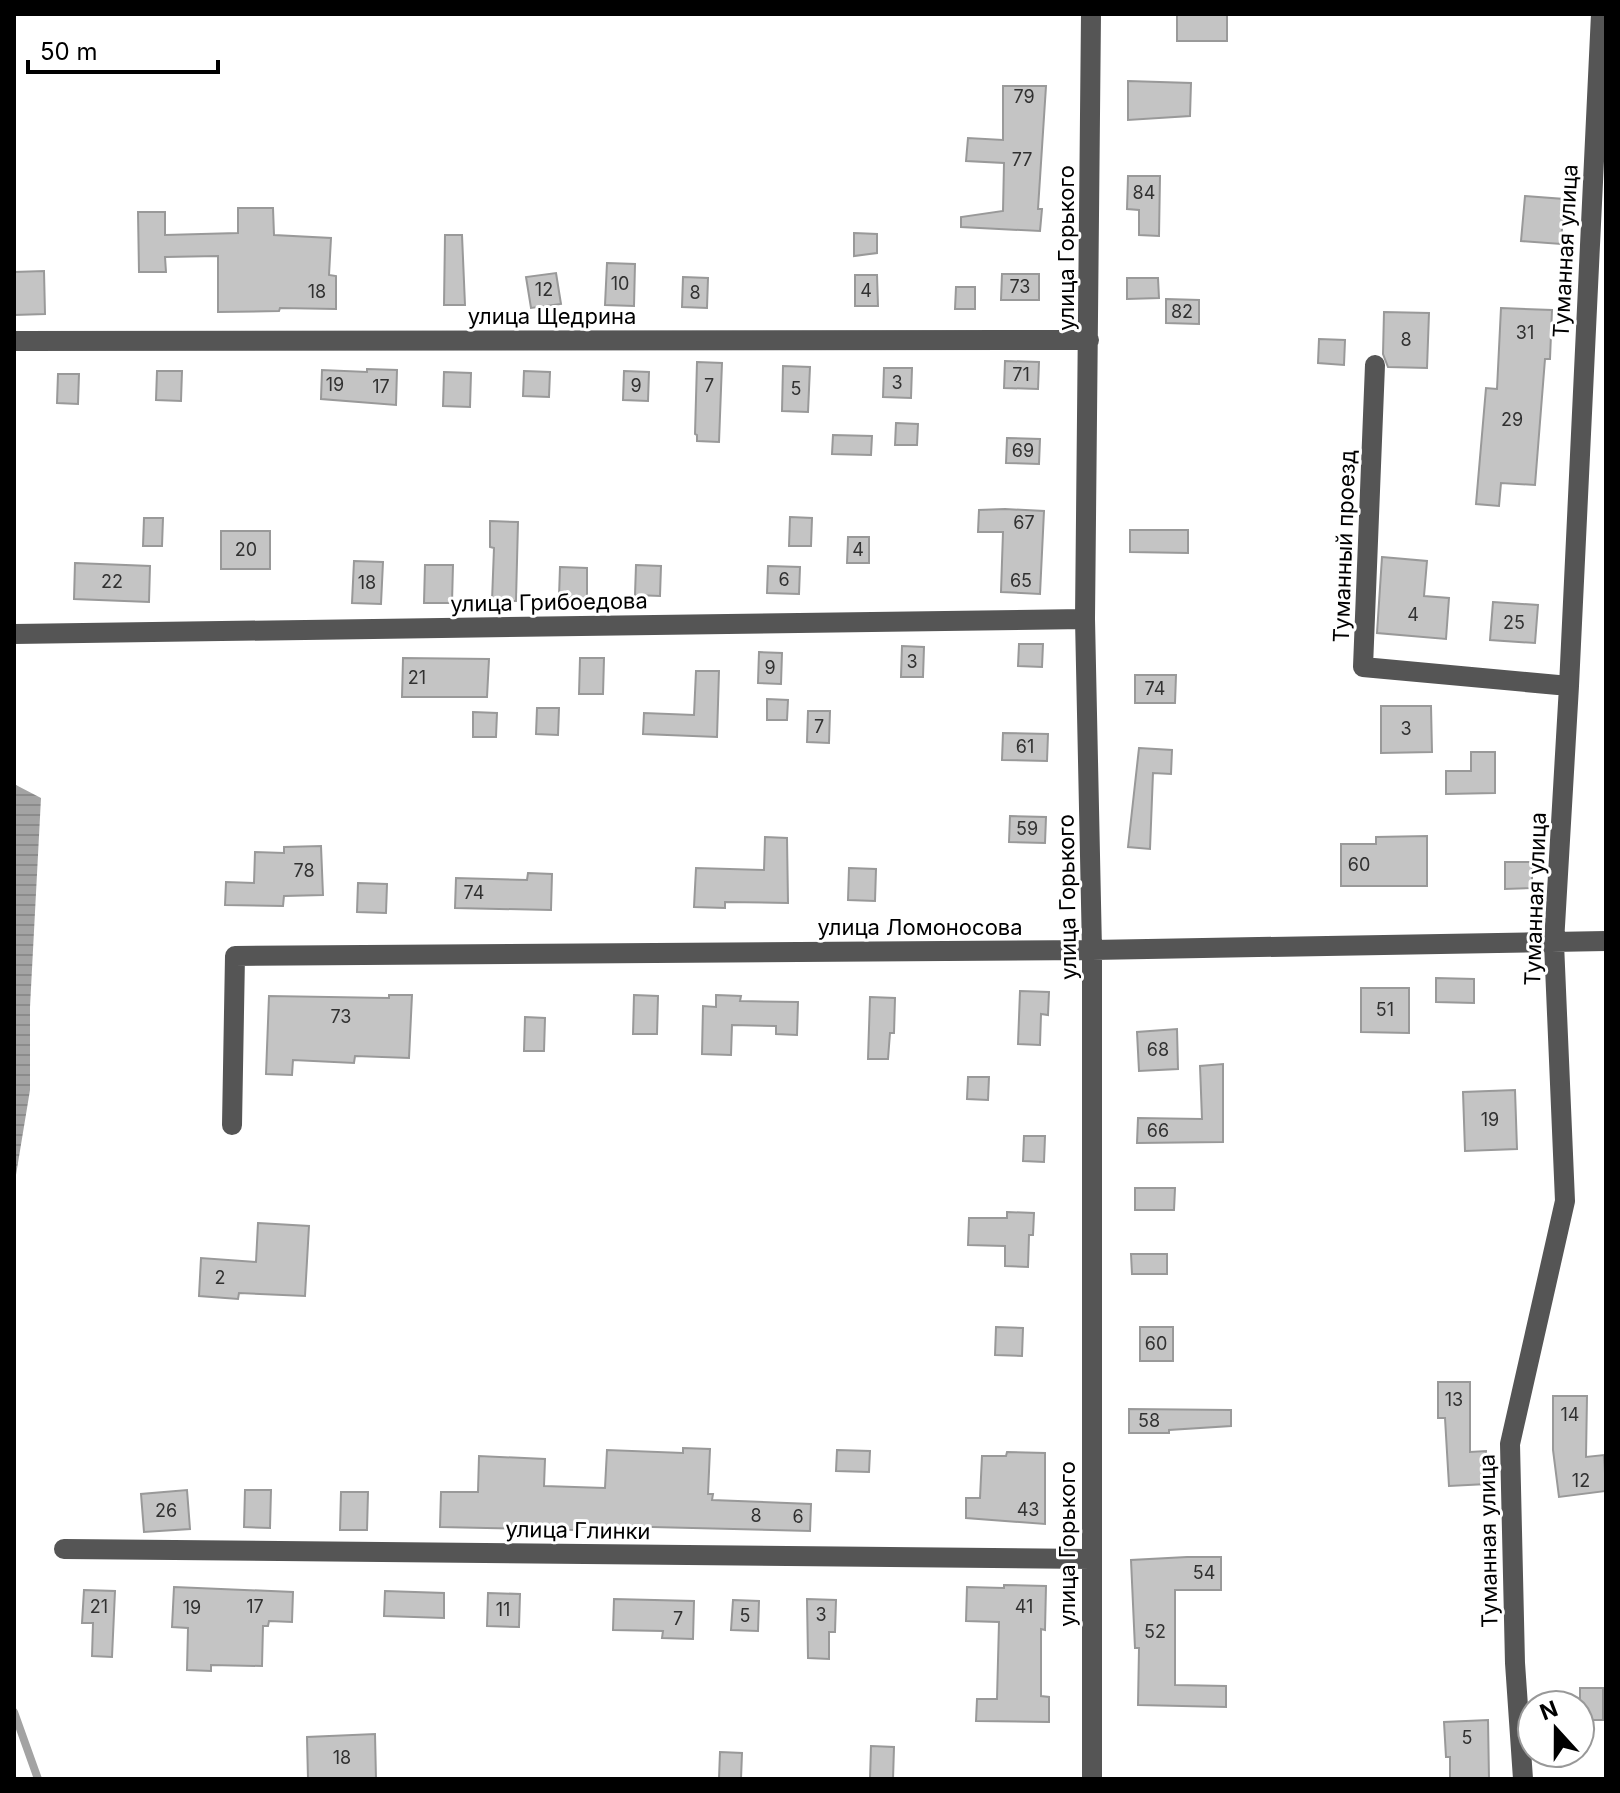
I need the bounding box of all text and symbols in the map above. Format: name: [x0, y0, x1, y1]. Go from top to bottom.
scale bar: [28, 24, 218, 74]
text: 50 m: [40, 37, 98, 66]
house number: 79: [1013, 86, 1035, 107]
house number: 77: [1012, 149, 1032, 170]
street label: Туманная улица: [1547, 164, 1583, 338]
street label: улица Горького: [1053, 165, 1079, 331]
house number: 84: [1133, 182, 1155, 203]
house number: 10: [611, 273, 629, 294]
house number: 73: [1009, 276, 1031, 297]
house number: 12: [535, 279, 553, 300]
house number: 4: [860, 280, 872, 301]
house number: 18: [308, 281, 326, 302]
house number: 8: [689, 282, 701, 303]
house number: 82: [1171, 301, 1193, 322]
street label: улица Щедрина: [468, 303, 636, 329]
house number: 31: [1516, 322, 1534, 343]
house number: 8: [1400, 329, 1412, 350]
house number: 71: [1012, 364, 1030, 385]
house number: 3: [891, 372, 903, 393]
house number: 19: [326, 374, 344, 395]
house number: 9: [630, 375, 642, 396]
house number: 7: [704, 375, 714, 396]
house number: 17: [372, 376, 390, 397]
house number: 5: [791, 378, 801, 399]
house number: 29: [1501, 409, 1523, 430]
house number: 69: [1012, 440, 1034, 461]
street label: Туманный проезд: [1328, 449, 1360, 643]
house number: 67: [1013, 512, 1035, 533]
house number: 20: [235, 539, 257, 560]
house number: 4: [852, 539, 864, 560]
house number: 6: [778, 569, 790, 590]
house number: 65: [1010, 570, 1032, 591]
house number: 22: [101, 571, 123, 592]
house number: 18: [358, 572, 376, 593]
street label: улица Грибоедова: [450, 587, 648, 617]
house number: 4: [1407, 604, 1419, 625]
house number: 25: [1503, 612, 1525, 633]
house number: 3: [906, 651, 918, 672]
house number: 9: [764, 657, 776, 678]
house number: 21: [408, 667, 426, 688]
house number: 74: [1145, 678, 1165, 699]
house number: 7: [814, 716, 824, 737]
house number: 3: [1400, 718, 1412, 739]
house number: 61: [1016, 736, 1034, 757]
street label: Туманная улица: [1519, 812, 1551, 986]
street label: улица Горького: [1053, 814, 1081, 980]
house number: 59: [1016, 818, 1038, 839]
house number: 60: [1348, 854, 1370, 875]
house number: 78: [293, 860, 315, 881]
house number: 74: [464, 882, 484, 903]
street label: улица Ломоносова: [817, 914, 1023, 940]
house number: 51: [1376, 999, 1394, 1020]
house number: 73: [330, 1006, 352, 1027]
house number: 68: [1147, 1039, 1169, 1060]
house number: 19: [1481, 1109, 1499, 1130]
house number: 66: [1147, 1120, 1169, 1141]
house number: 2: [215, 1267, 225, 1288]
house number: 60: [1145, 1333, 1167, 1354]
house number: 13: [1445, 1389, 1463, 1410]
house number: 14: [1561, 1404, 1579, 1425]
house number: 58: [1138, 1410, 1160, 1431]
street label: Туманная улица: [1473, 1454, 1503, 1628]
street label: улица Горького: [1054, 1461, 1080, 1627]
house number: 12: [1572, 1470, 1590, 1491]
house number: 43: [1017, 1499, 1039, 1520]
house number: 26: [155, 1500, 177, 1521]
house number: 8: [750, 1505, 762, 1526]
house number: 6: [792, 1506, 804, 1527]
street label: улица Глинки: [505, 1516, 651, 1544]
house number: 54: [1193, 1562, 1215, 1583]
house number: 21: [90, 1596, 108, 1617]
house number: 17: [246, 1596, 264, 1617]
house number: 41: [1015, 1596, 1033, 1617]
house number: 19: [183, 1597, 201, 1618]
house number: 11: [496, 1599, 510, 1620]
house number: 3: [815, 1604, 827, 1625]
house number: 5: [740, 1605, 750, 1626]
house number: 7: [673, 1608, 683, 1629]
house number: 52: [1144, 1621, 1166, 1642]
north arrow: [1516, 1689, 1596, 1769]
text: N: [1536, 1695, 1561, 1725]
house number: 5: [1462, 1727, 1472, 1748]
house number: 18: [333, 1747, 351, 1768]

